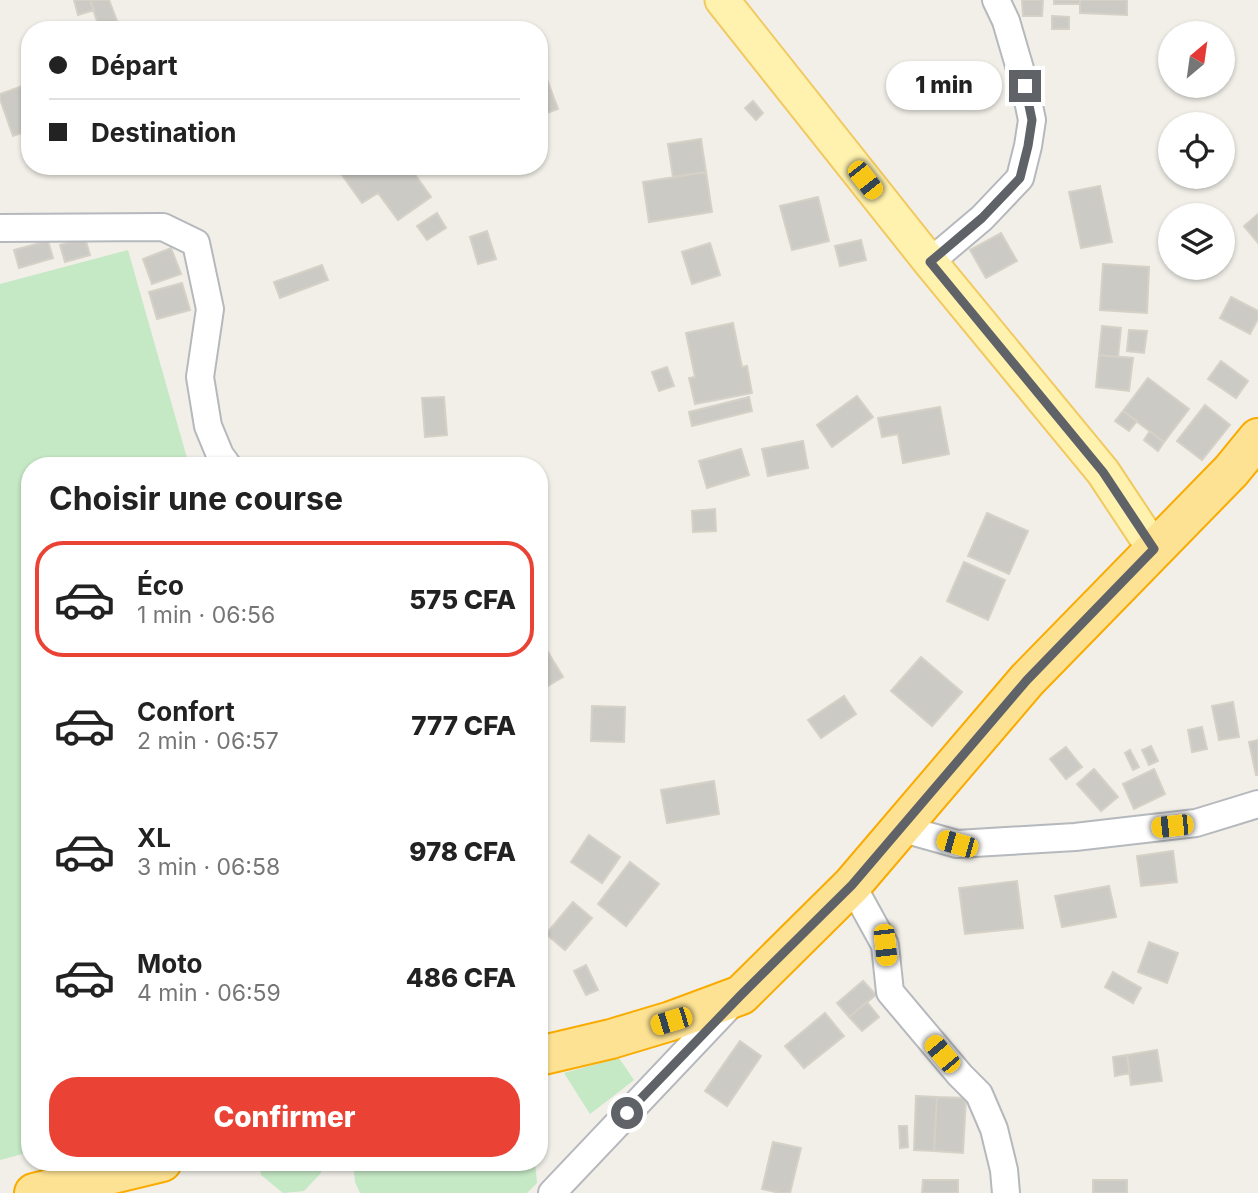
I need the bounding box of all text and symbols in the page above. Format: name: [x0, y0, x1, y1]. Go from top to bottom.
north arrow: [1158, 21, 1236, 98]
map controls: [1158, 21, 1235, 280]
text: Départ: [91, 50, 178, 81]
callout: 1 min: [885, 62, 1000, 110]
route end: [1009, 70, 1041, 102]
text: 1 min: [915, 71, 973, 99]
button: locate: [1158, 112, 1235, 189]
text: Destination: [91, 117, 236, 148]
car: [844, 157, 887, 203]
button: layers: [1158, 203, 1235, 280]
text: Choisir une course: [49, 479, 343, 518]
icon: car: [53, 568, 116, 631]
text: Éco: [137, 570, 184, 601]
text: 575 CFA: [409, 584, 516, 615]
text: 1 min · 06:56: [137, 601, 275, 629]
icon: car: [53, 694, 116, 757]
text: Confort: [137, 696, 235, 727]
text: 777 CFA: [411, 710, 516, 741]
text: 2 min · 06:57: [137, 727, 279, 755]
car: [1151, 813, 1194, 839]
icon: car: [53, 820, 116, 883]
text: XL: [137, 822, 171, 853]
car: [934, 828, 981, 860]
text: 978 CFA: [409, 836, 516, 867]
text: 3 min · 06:58: [137, 853, 280, 881]
car: [873, 923, 898, 967]
icon: car: [53, 946, 116, 1009]
text: Moto: [137, 948, 202, 979]
text: 486 CFA: [406, 962, 516, 993]
text: 4 min · 06:59: [137, 979, 281, 1007]
car: [648, 1005, 695, 1037]
car: [921, 1031, 964, 1077]
button: Confirmer: [49, 1077, 520, 1157]
route start: [611, 1097, 643, 1129]

